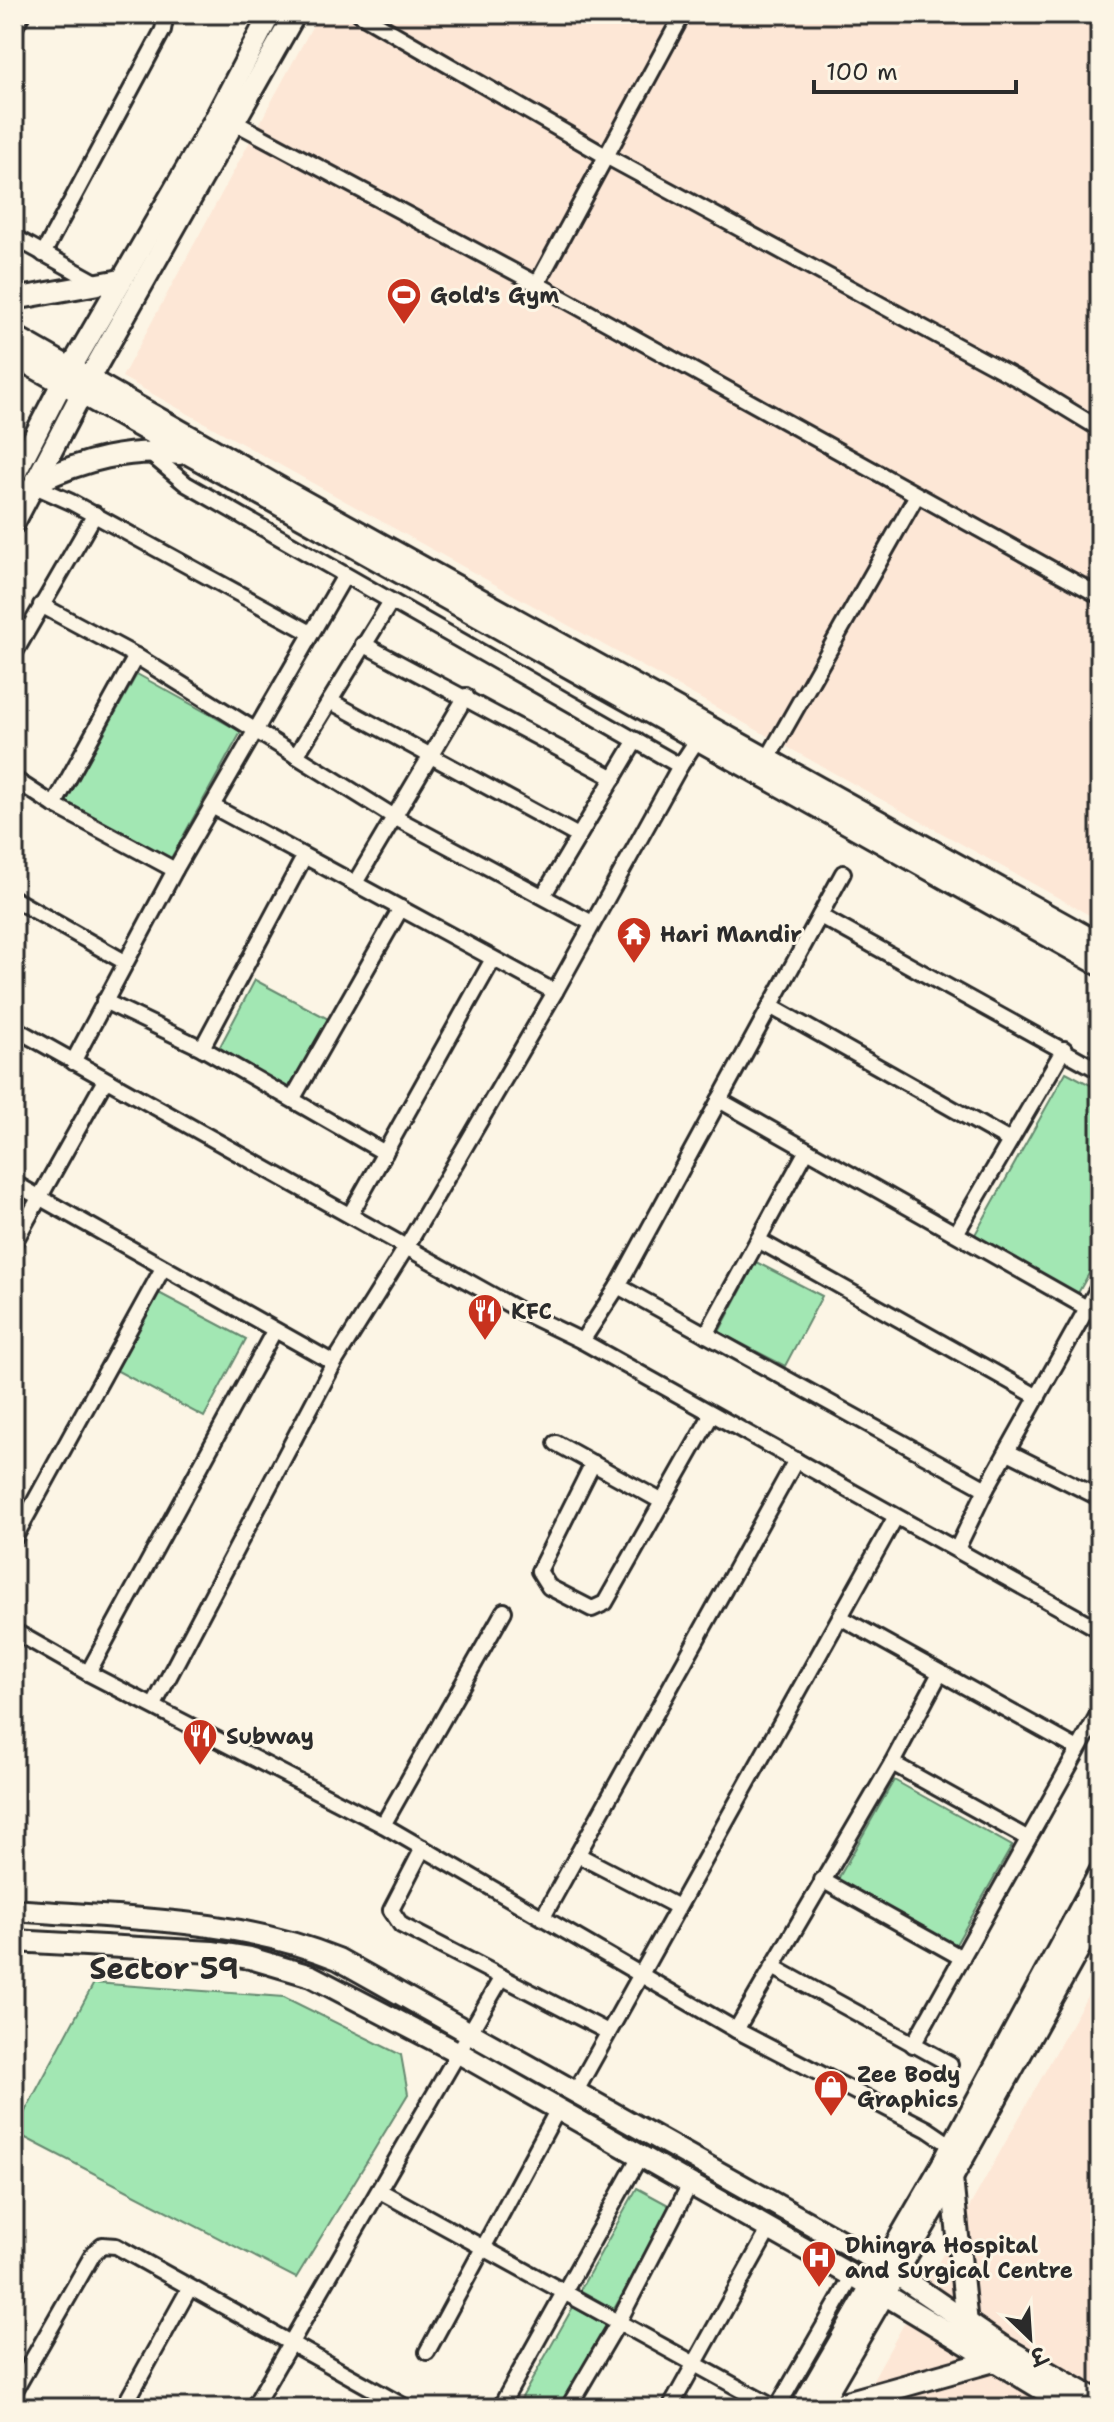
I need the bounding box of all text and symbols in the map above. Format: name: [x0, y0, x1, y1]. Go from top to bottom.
scale bar: [814, 44, 1016, 94]
text: 100 m: [826, 56, 898, 88]
sports icon: Gold's Gym: [385, 276, 423, 326]
place label: Gold's Gym: [430, 281, 559, 310]
temple icon: Hari Mandir: [615, 915, 653, 965]
place label: Hari Mandir: [660, 920, 802, 949]
restaurant icon: KFC: [466, 1292, 504, 1342]
place label: KFC: [511, 1297, 552, 1326]
restaurant icon: Subway: [181, 1717, 219, 1767]
place label: Subway: [226, 1722, 314, 1751]
district label: Sector 59: [89, 1948, 239, 1989]
place label: Zee Body Graphics: [857, 2060, 960, 2114]
shop icon: Zee Body Graphics: [812, 2068, 850, 2118]
place label: Dhingra Hospital and Surgical Centre: [845, 2231, 1073, 2285]
hospital icon: Dhingra Hospital and Surgical Centre: [800, 2239, 838, 2289]
north arrow: [990, 2298, 1070, 2378]
text: उ: [1023, 2339, 1053, 2373]

